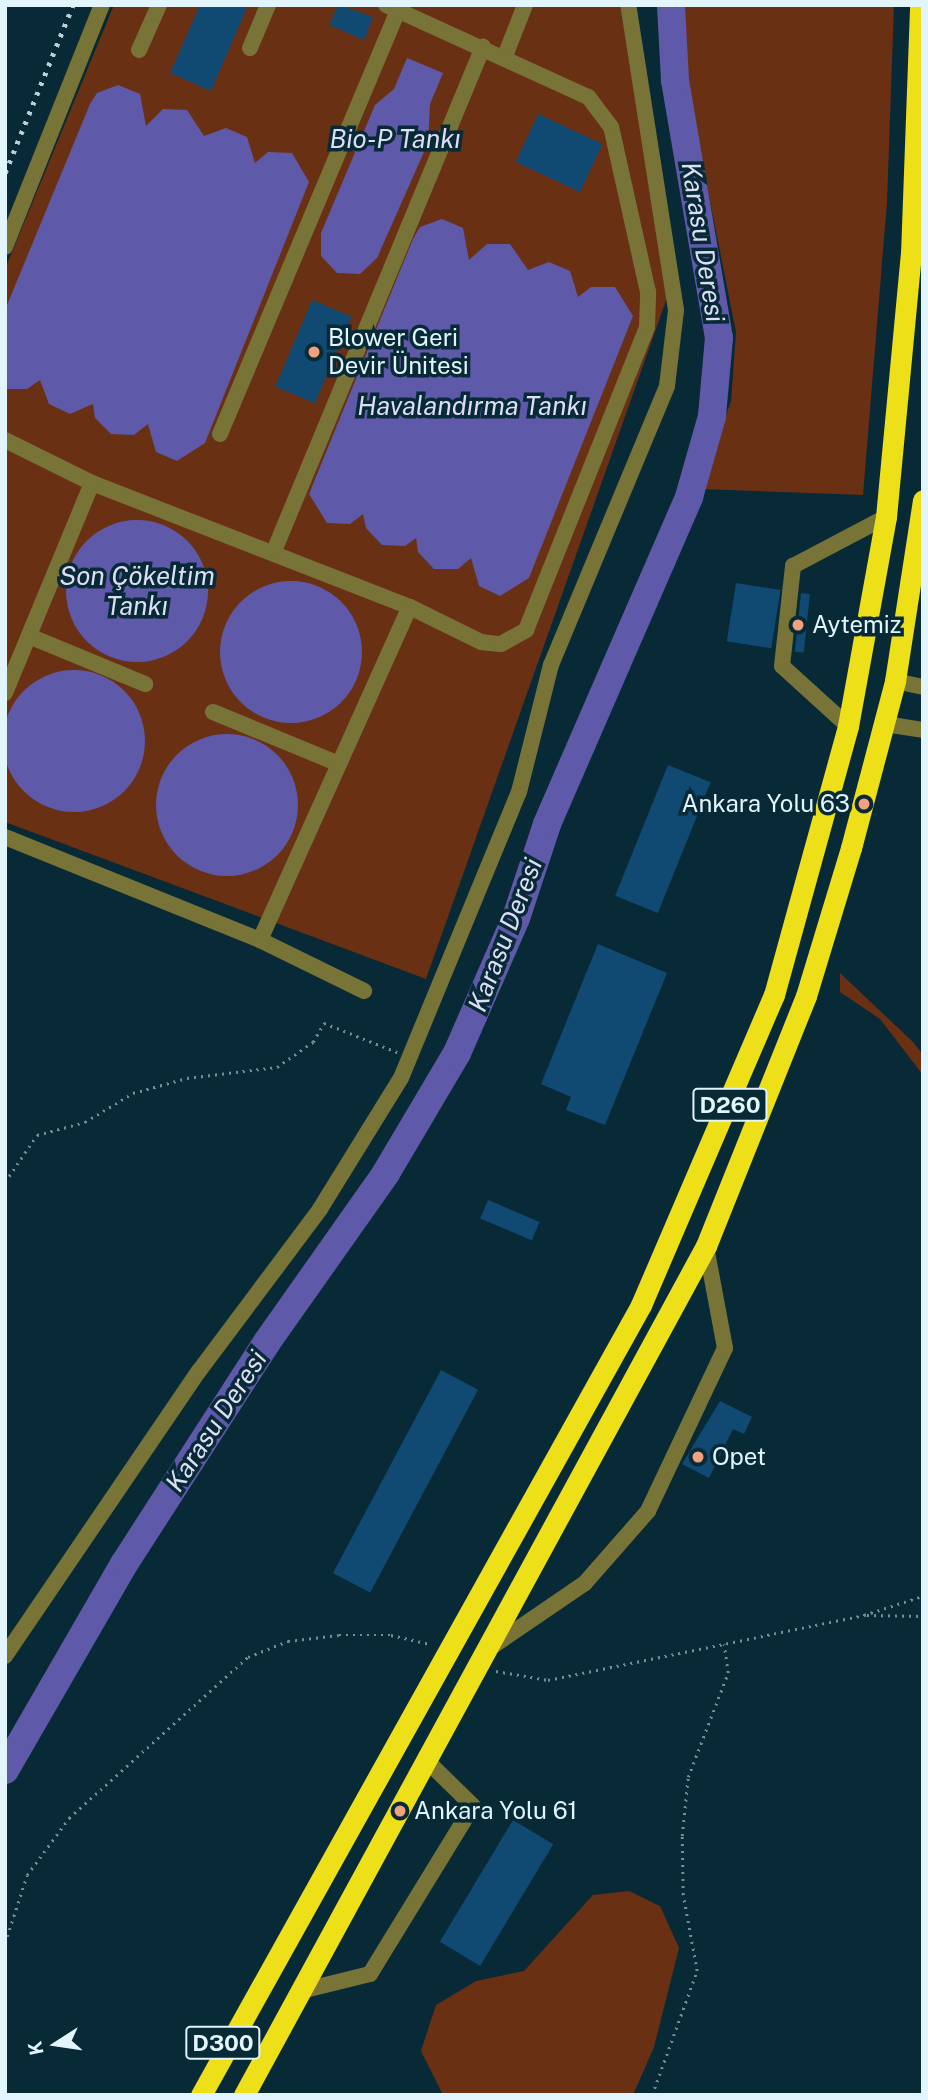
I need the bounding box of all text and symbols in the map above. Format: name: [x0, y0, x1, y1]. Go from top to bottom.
water label: Bio-P Tankı: [329, 123, 461, 155]
water label: Karasu Deresi: [675, 160, 731, 324]
place label: Blower Geri Devir Ünitesi: [328, 324, 469, 380]
marker: Blower Geri Devir Ünitesi: [306, 344, 322, 360]
water label: Havalandırma Tankı: [357, 390, 587, 422]
water label: Son Çökeltim Tankı: [59, 560, 215, 622]
place label: Aytemiz: [812, 611, 901, 639]
marker: Aytemiz: [790, 617, 806, 633]
place label: Ankara Yolu 63: [681, 790, 850, 818]
marker: Ankara Yolu 63: [856, 796, 872, 812]
water label: Karasu Deresi: [461, 854, 549, 1016]
road number: D260: [692, 1086, 768, 1124]
water label: Karasu Deresi: [159, 1345, 273, 1497]
place label: Opet: [712, 1443, 766, 1471]
marker: Opet: [690, 1449, 706, 1465]
place label: Ankara Yolu 61: [414, 1797, 577, 1825]
marker: Ankara Yolu 61: [392, 1803, 408, 1819]
north arrow: [21, 2009, 91, 2079]
road number: D300: [184, 2024, 262, 2062]
text: K: [23, 2039, 48, 2057]

